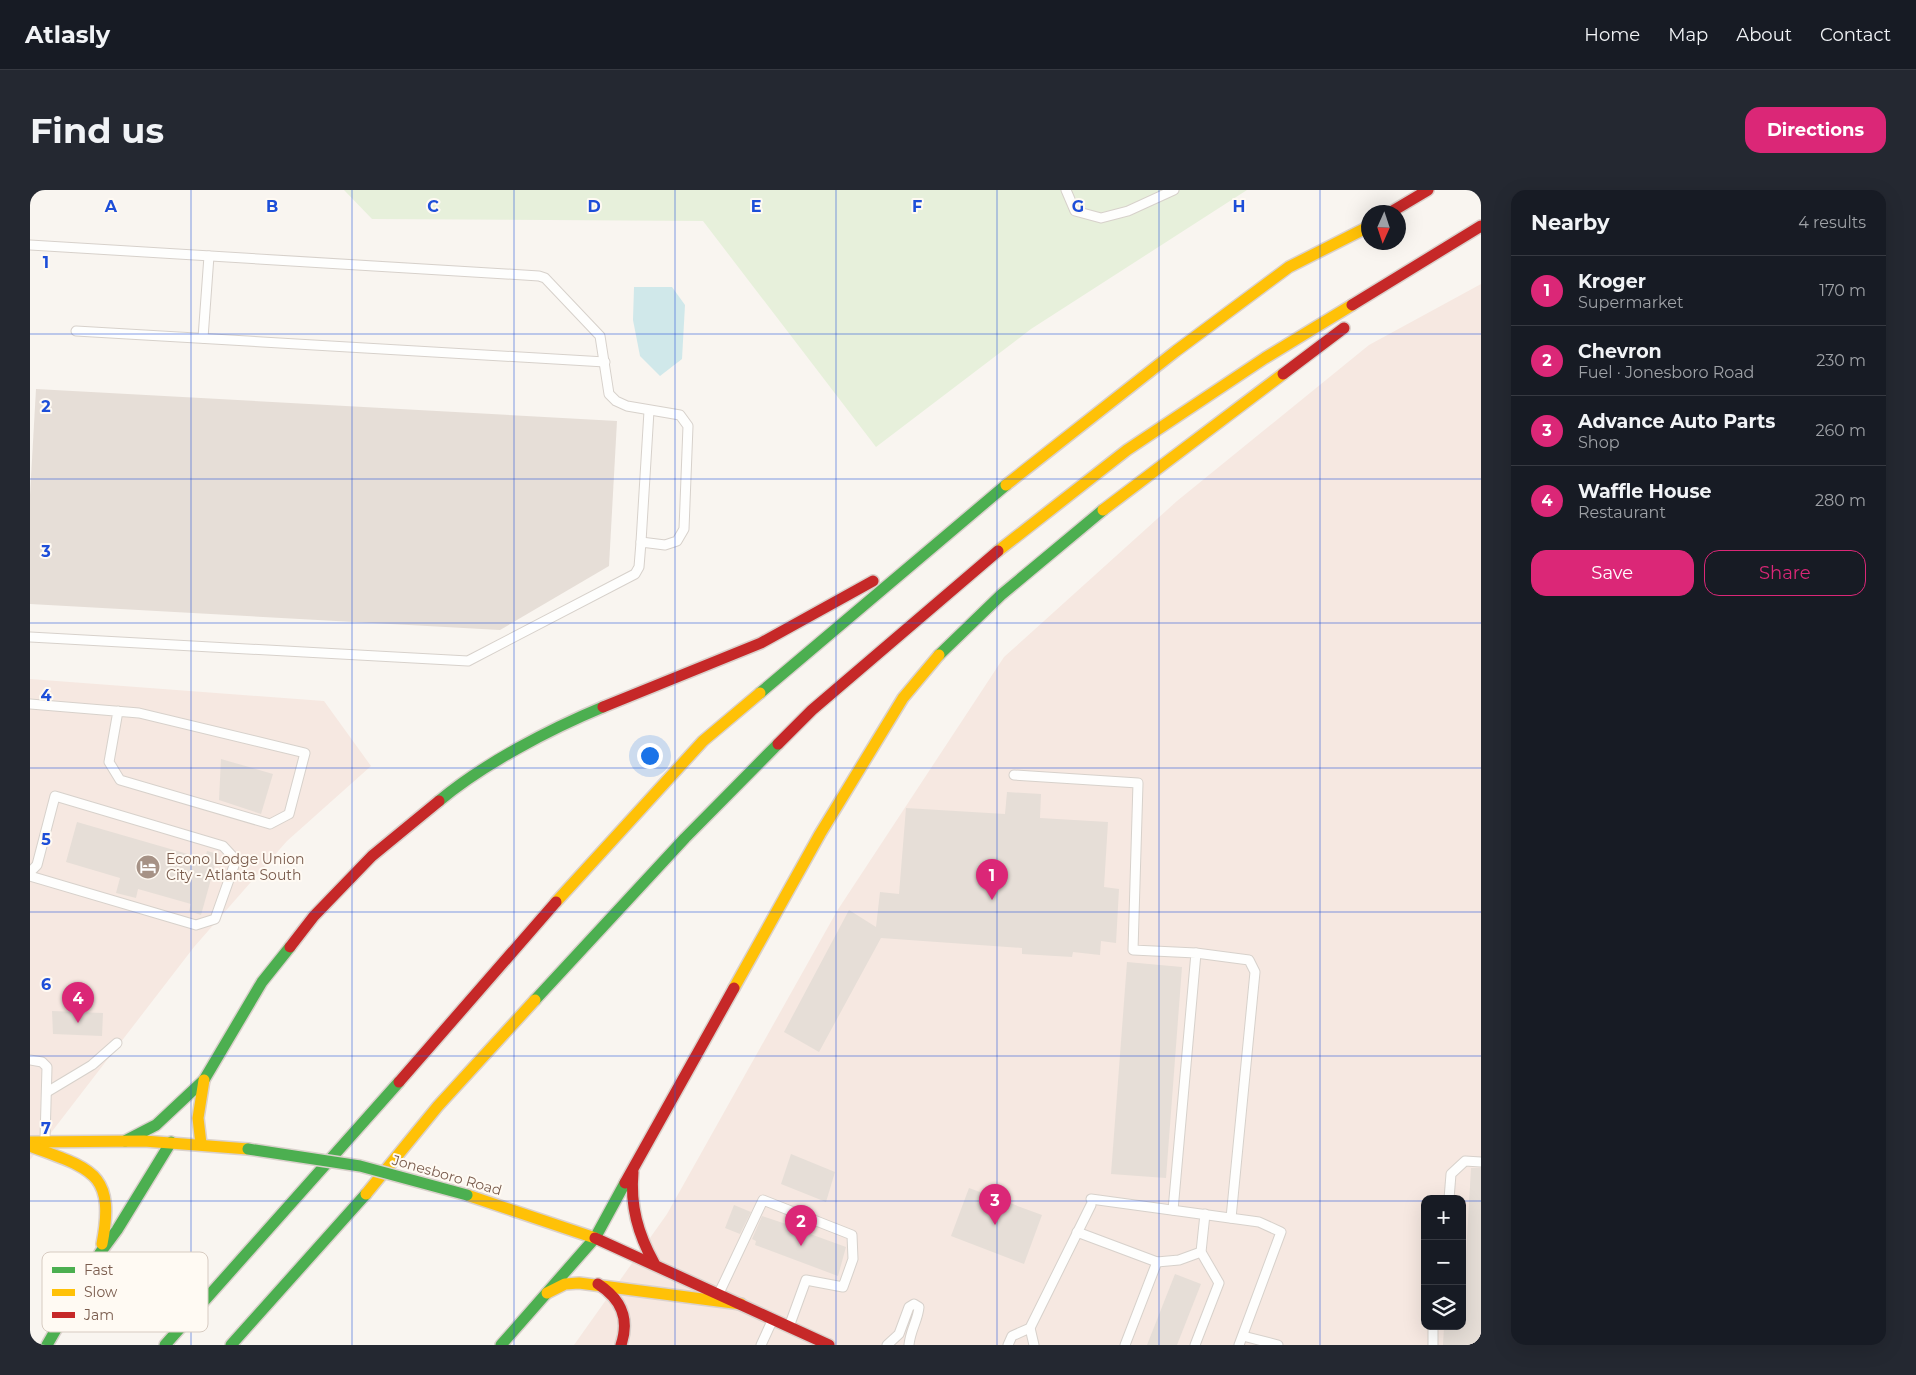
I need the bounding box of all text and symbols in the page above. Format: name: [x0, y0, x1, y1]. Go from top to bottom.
text: Atlasly: [25, 20, 110, 49]
text: Home: [1584, 24, 1640, 46]
text: Map: [1668, 24, 1708, 46]
text: About: [1736, 24, 1792, 46]
text: Contact: [1820, 24, 1891, 46]
button: Directions: [1745, 107, 1886, 153]
text: Find us: [30, 109, 164, 152]
text: A: [104, 197, 118, 216]
text: B: [266, 197, 278, 216]
text: C: [427, 197, 439, 216]
text: D: [587, 197, 601, 216]
text: E: [751, 197, 761, 216]
text: F: [912, 197, 922, 216]
text: G: [1072, 197, 1084, 216]
text: H: [1233, 197, 1245, 216]
north arrow: [1361, 205, 1406, 250]
text: Nearby: [1531, 210, 1610, 235]
text: 4 results: [1798, 213, 1866, 232]
text: 1: [43, 253, 49, 272]
text: Kroger: [1578, 270, 1646, 293]
text: 1: [1544, 281, 1550, 300]
text: 170 m: [1819, 281, 1866, 300]
text: Supermarket: [1578, 293, 1684, 312]
text: Chevron: [1578, 340, 1662, 363]
text: 2: [1542, 351, 1552, 370]
text: 230 m: [1816, 351, 1866, 370]
text: Fuel · Jonesboro Road: [1578, 363, 1754, 382]
text: 2: [41, 397, 51, 416]
text: Advance Auto Parts: [1578, 410, 1775, 433]
text: 3: [1542, 421, 1552, 440]
text: 260 m: [1815, 421, 1866, 440]
text: Shop: [1578, 433, 1620, 452]
text: Waffle House: [1578, 480, 1711, 503]
text: 4: [1541, 491, 1553, 510]
text: 280 m: [1815, 491, 1866, 510]
text: Restaurant: [1578, 503, 1666, 522]
text: 3: [40, 542, 51, 561]
button: Save: [1531, 550, 1694, 596]
button: Share: [1704, 550, 1866, 596]
text: 4: [40, 686, 52, 705]
your location: [637, 743, 663, 769]
text: 5: [41, 830, 51, 849]
place label: Econo Lodge Union City - Atlanta South: [166, 850, 304, 884]
hotel icon: Econo Lodge Union City - Atlanta South: [135, 854, 161, 880]
pin: 1: [976, 859, 1008, 900]
text: 6: [41, 975, 51, 994]
pin: 4: [62, 982, 94, 1023]
text: 7: [41, 1119, 51, 1138]
street label: Jonesboro Road: [389, 1150, 504, 1199]
pin: 3: [979, 1184, 1011, 1225]
map controls: [1421, 1195, 1466, 1330]
button: +: [1421, 1195, 1466, 1240]
pin: 2: [785, 1205, 817, 1246]
button: −: [1421, 1240, 1466, 1285]
legend: [42, 1252, 208, 1332]
text: Fast: [84, 1261, 114, 1279]
text: Slow: [84, 1283, 118, 1301]
button: layers: [1421, 1285, 1466, 1330]
text: Jam: [83, 1306, 114, 1324]

